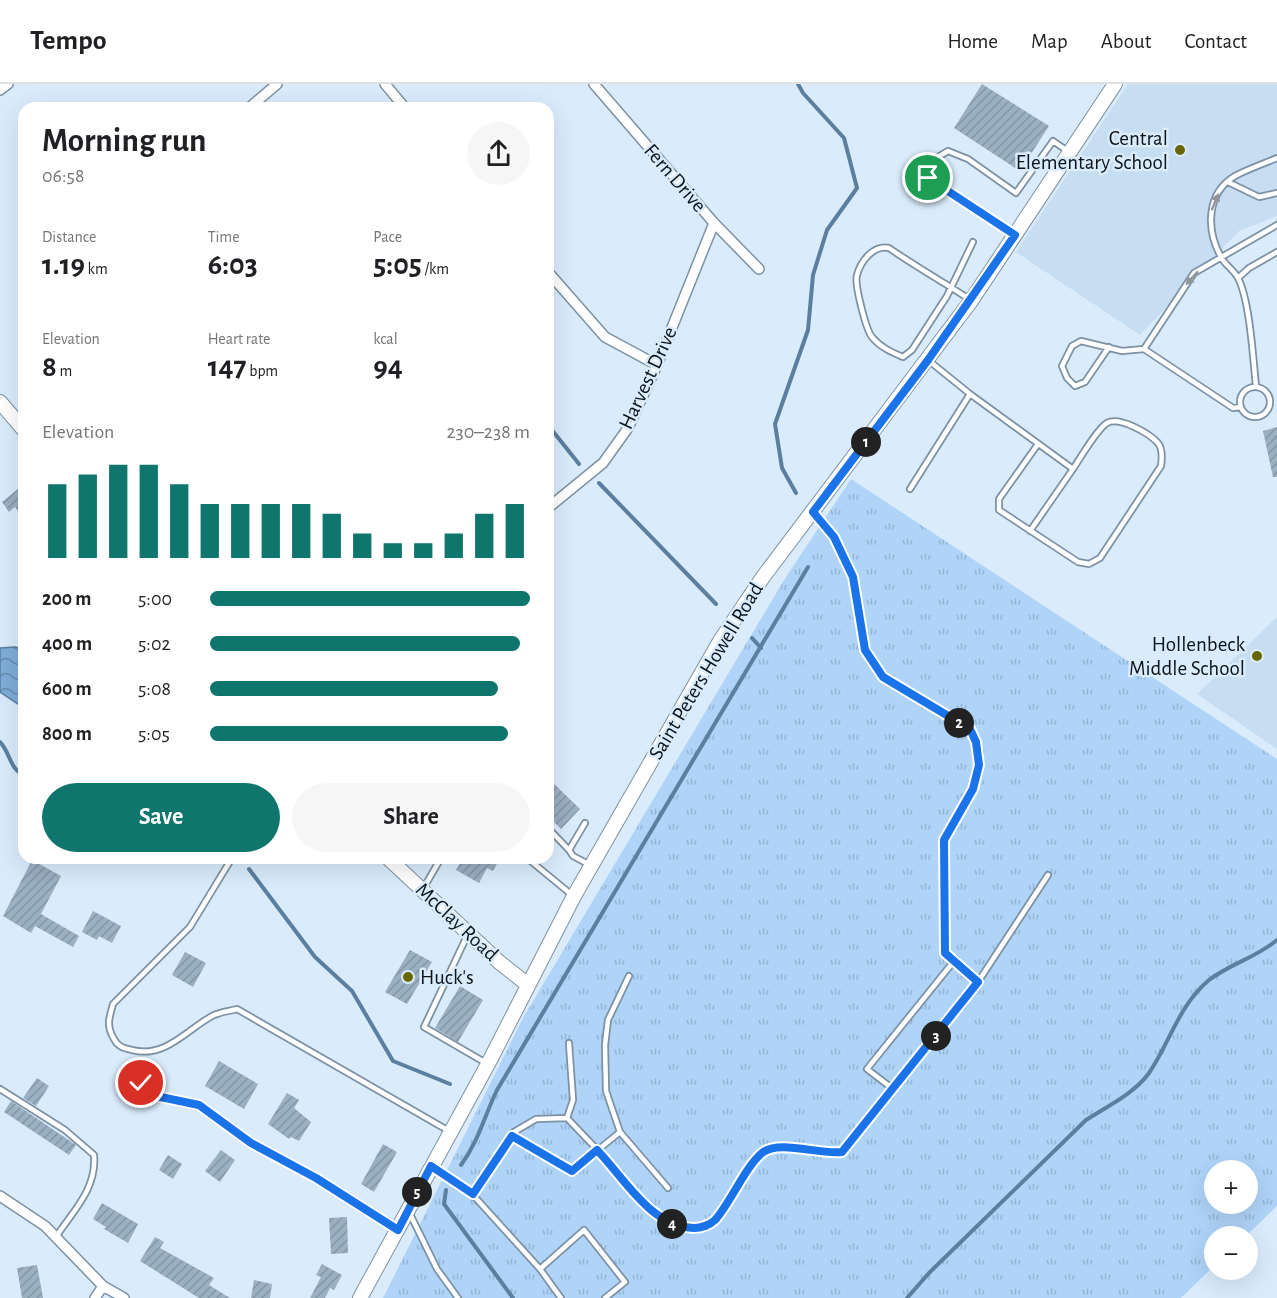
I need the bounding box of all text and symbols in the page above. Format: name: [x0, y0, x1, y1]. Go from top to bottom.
text: Tempo: [30, 27, 106, 55]
text: Home: [947, 31, 998, 52]
text: Map: [1031, 31, 1068, 52]
text: About: [1101, 31, 1151, 52]
text: Contact: [1184, 31, 1247, 52]
button: share: [467, 122, 530, 185]
text: Morning run: [42, 125, 206, 158]
place label: Central Elementary School: [1016, 128, 1168, 173]
street label: Fern Drive: [640, 140, 710, 216]
marker: Central Elementary School: [1173, 143, 1187, 157]
pin: [902, 152, 953, 203]
icon: arrive: [911, 161, 944, 194]
text: 06:58: [42, 166, 84, 186]
one-way arrow: [1211, 193, 1220, 211]
text: Distance: [42, 229, 96, 245]
text: Time: [208, 229, 240, 245]
text: Pace: [373, 229, 402, 245]
text: 1.19: [42, 250, 85, 280]
text: 6:03: [208, 250, 258, 280]
text: 5:05: [373, 250, 422, 280]
text: km: [85, 261, 108, 277]
text: /km: [422, 261, 449, 277]
one-way arrow: [1186, 270, 1199, 285]
street label: Harvest Drive: [615, 324, 681, 432]
text: Elevation: [42, 331, 100, 347]
text: Heart rate: [208, 331, 270, 347]
text: kcal: [373, 331, 398, 347]
text: 8: [42, 352, 57, 382]
text: 147: [208, 352, 247, 382]
text: 94: [373, 352, 403, 382]
text: m: [57, 363, 72, 379]
text: bpm: [247, 363, 278, 379]
text: Elevation: [42, 422, 114, 442]
text: 230–238 m: [446, 422, 530, 442]
pin: 1: [851, 427, 881, 457]
text: 1: [863, 434, 869, 450]
street label: Saint Peters Howell Road: [645, 579, 767, 763]
text: 200 m: [42, 589, 91, 609]
text: 5:00: [138, 589, 172, 609]
text: 400 m: [42, 634, 92, 654]
text: 5:02: [138, 634, 171, 654]
place label: Hollenbeck Middle School: [1129, 634, 1245, 679]
marker: Hollenbeck Middle School: [1250, 649, 1264, 663]
text: 600 m: [42, 679, 92, 699]
text: 5:08: [138, 679, 171, 699]
pin: 2: [944, 708, 974, 738]
text: 2: [955, 715, 963, 731]
text: 800 m: [42, 724, 92, 744]
text: 5:05: [138, 724, 170, 744]
button: Save: [42, 783, 280, 852]
button: Share: [292, 783, 530, 852]
street label: McClay Road: [412, 879, 502, 965]
place label: Huck's: [420, 967, 474, 988]
marker: Huck's: [401, 970, 415, 984]
pin: 3: [921, 1021, 951, 1051]
text: 3: [933, 1028, 939, 1044]
pin: [115, 1057, 166, 1108]
icon: check: [124, 1066, 157, 1099]
map controls: [1204, 1160, 1258, 1280]
button: +: [1204, 1160, 1258, 1214]
pin: 5: [402, 1177, 432, 1207]
text: 5: [414, 1184, 420, 1200]
pin: 4: [657, 1209, 687, 1239]
text: 4: [668, 1216, 676, 1232]
button: −: [1204, 1226, 1258, 1280]

